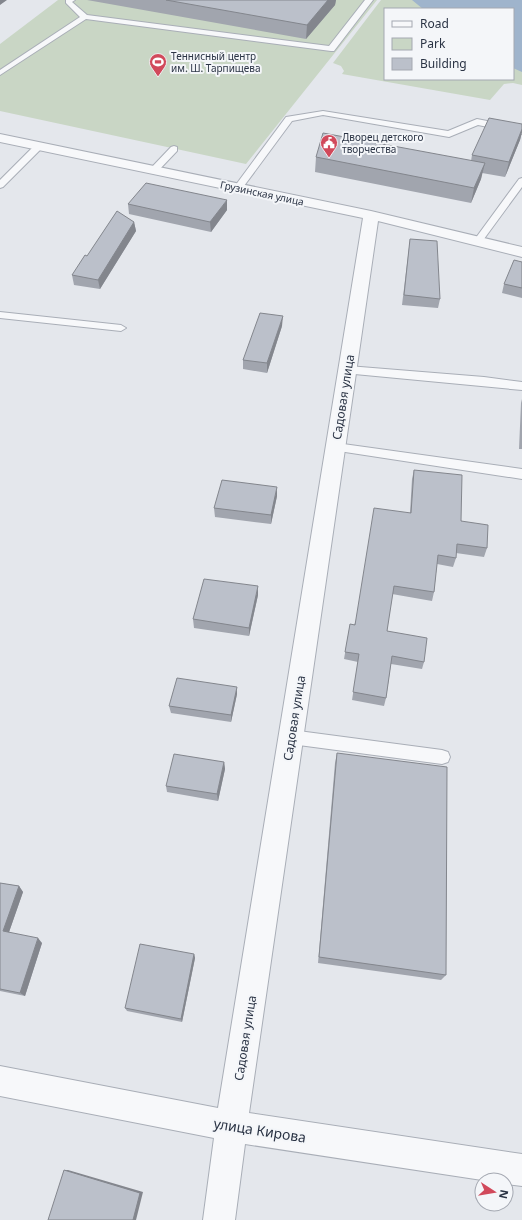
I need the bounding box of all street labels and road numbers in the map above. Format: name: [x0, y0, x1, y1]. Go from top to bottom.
street label: Грузинская улица: [219, 177, 305, 209]
street label: Садовая улица: [328, 353, 358, 441]
street label: Садовая улица: [279, 674, 309, 762]
street label: Садовая улица: [230, 994, 260, 1082]
street label: улица Кирова: [212, 1113, 308, 1147]

